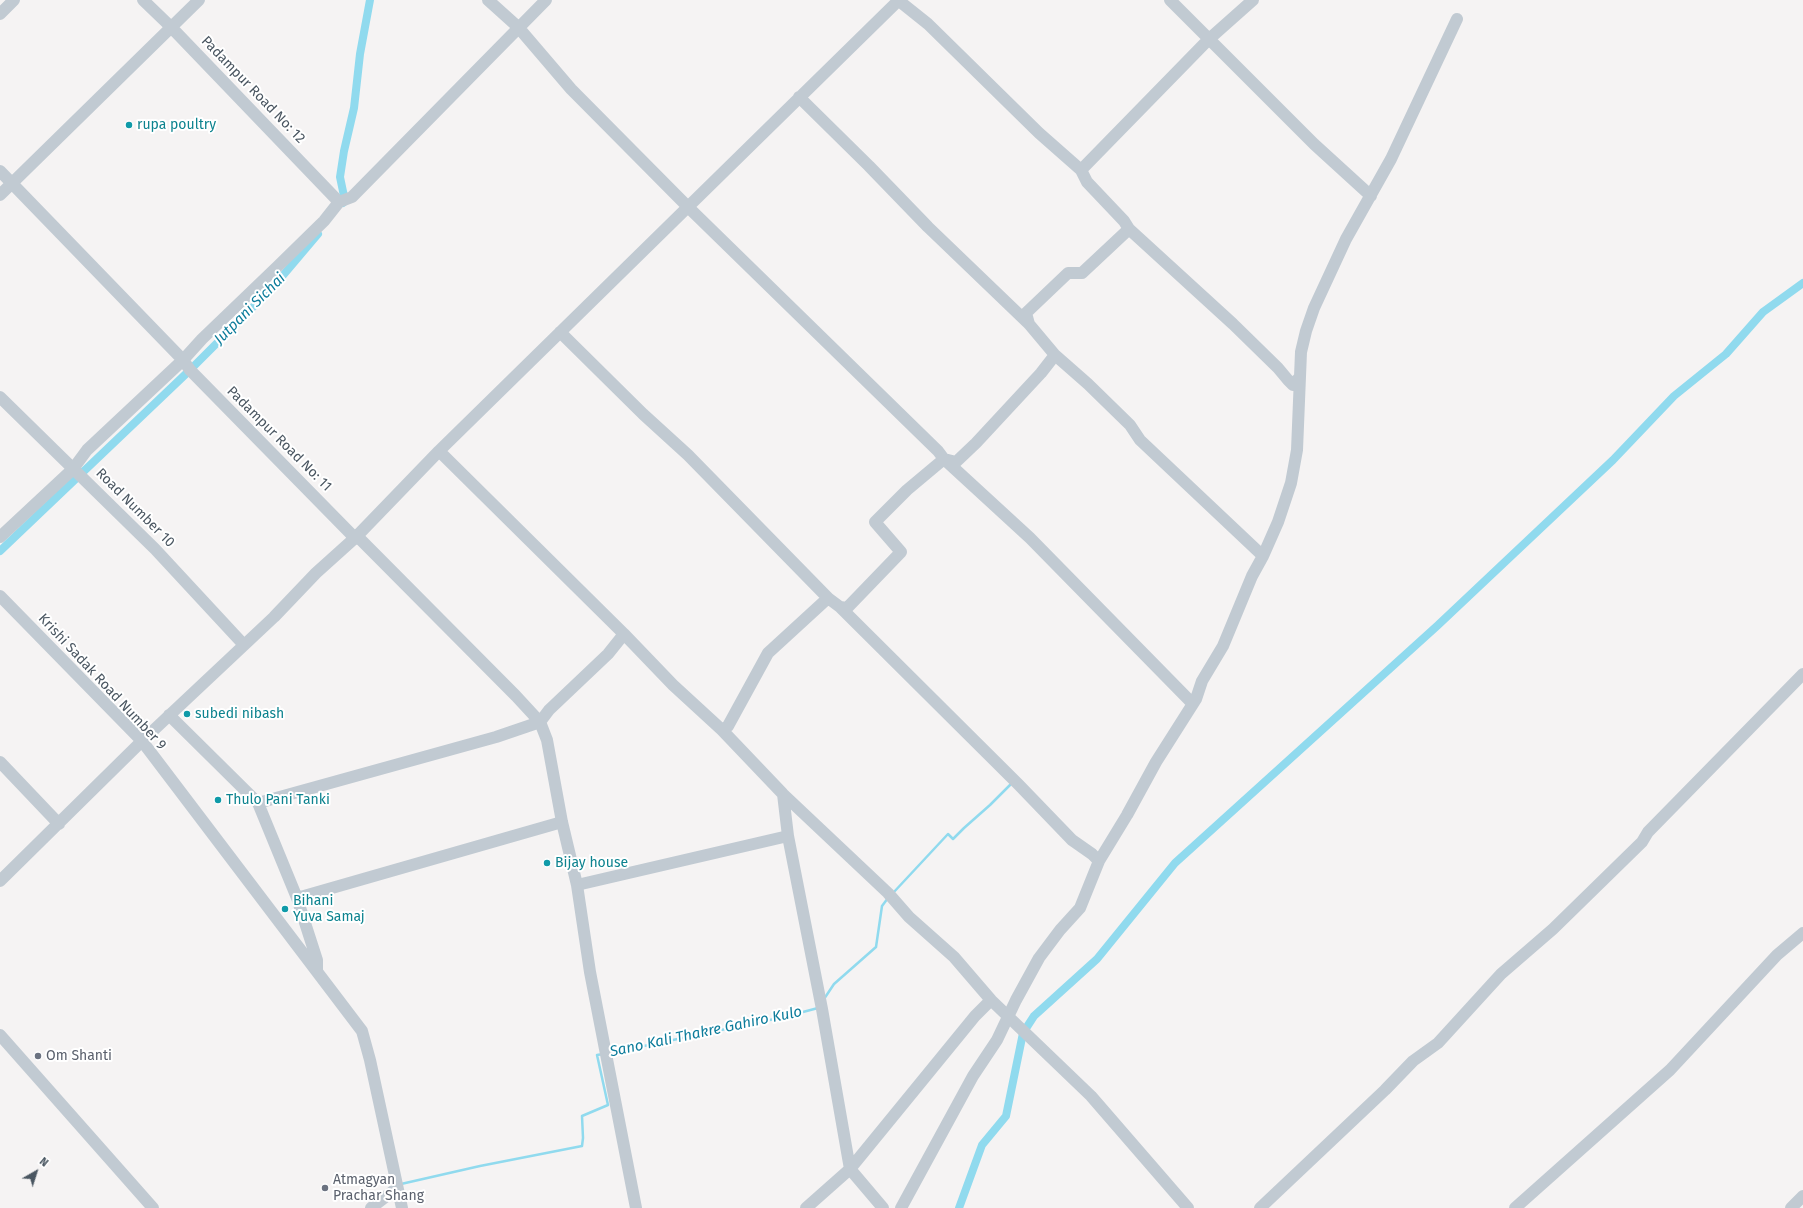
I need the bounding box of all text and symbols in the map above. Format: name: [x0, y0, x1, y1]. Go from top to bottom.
street label: Padampur Road No: 12: [198, 33, 308, 147]
place label: rupa poultry: [137, 117, 216, 133]
marker: rupa poultry: [124, 120, 134, 130]
water label: Jutpani Sichai: [211, 270, 289, 348]
street label: Padampur Road No: 11: [223, 383, 335, 495]
street label: Road Number 10: [92, 465, 178, 551]
street label: Krishi Sadak Road Number 9: [34, 610, 170, 754]
place label: subedi nibash: [195, 706, 284, 722]
marker: subedi nibash: [182, 709, 192, 719]
place label: Thulo Pani Tanki: [226, 792, 330, 808]
marker: Thulo Pani Tanki: [213, 795, 223, 805]
place label: Bijay house: [555, 855, 628, 871]
marker: Bijay house: [542, 858, 552, 868]
place label: Bihani Yuva Samaj: [293, 893, 365, 926]
marker: Bihani Yuva Samaj: [280, 904, 290, 914]
water label: Sano Kali Thakre Gahiro Kulo: [608, 1003, 804, 1061]
place label: Om Shanti: [46, 1048, 112, 1064]
marker: Om Shanti: [33, 1051, 43, 1061]
north arrow: [16, 1152, 56, 1192]
text: N: [37, 1155, 51, 1170]
place label: Atmagyan Prachar Shang: [333, 1172, 424, 1204]
marker: Atmagyan Prachar Shang: [320, 1183, 330, 1193]

